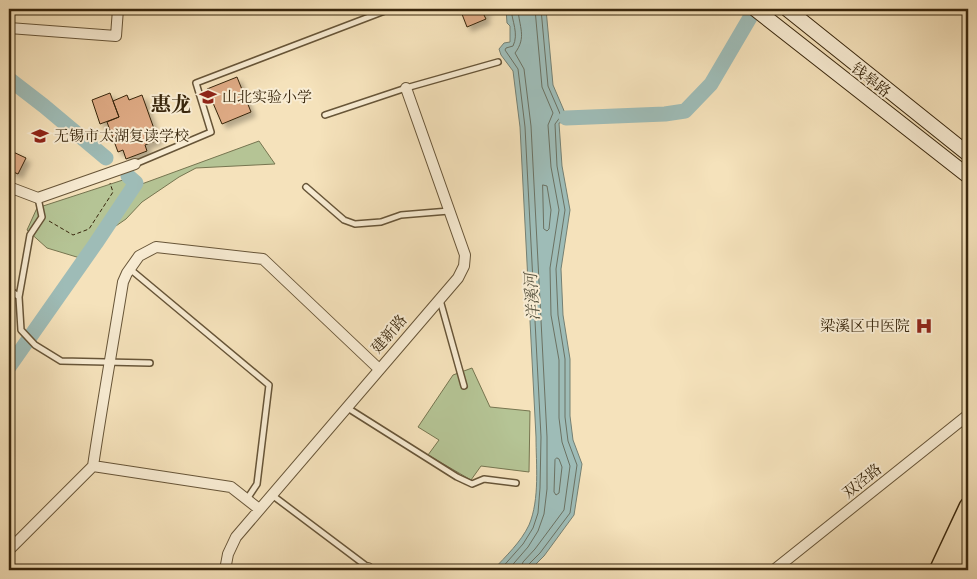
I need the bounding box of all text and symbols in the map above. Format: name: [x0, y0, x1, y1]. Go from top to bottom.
street label: 钱皋路: [848, 59, 894, 101]
school or university icon: 山北实验小学: [198, 87, 218, 107]
place label: 山北实验小学: [222, 88, 312, 106]
district label: 惠龙: [151, 92, 191, 116]
school or university icon: 无锡市太湖复读学校: [30, 126, 50, 146]
place label: 无锡市太湖复读学校: [54, 127, 189, 145]
water label: 洋溪河: [521, 269, 543, 322]
street label: 建新路: [367, 311, 411, 357]
hospital icon: 梁溪区中医院: [914, 316, 934, 336]
place label: 梁溪区中医院: [820, 317, 910, 335]
street label: 双泾路: [839, 460, 885, 502]

